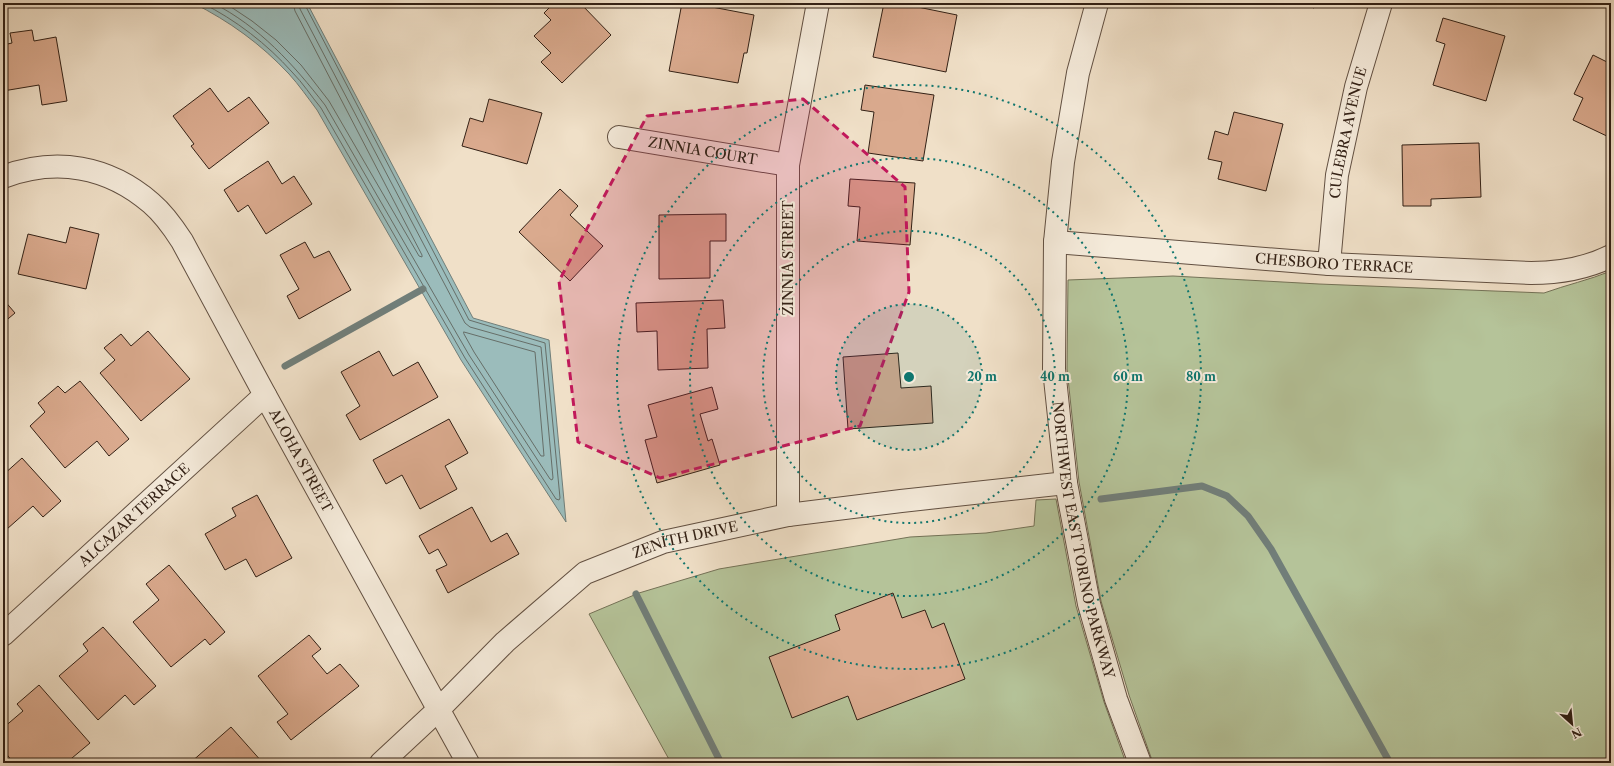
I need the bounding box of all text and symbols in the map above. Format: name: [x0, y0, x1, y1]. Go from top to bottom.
street label: CULEBRA AVENUE: [1326, 64, 1371, 199]
street label: ZINNIA COURT: [647, 133, 759, 169]
street label: ZINNIA STREET: [779, 200, 797, 316]
street label: CHESBORO TERRACE: [1254, 249, 1414, 277]
text: 20 m: [967, 369, 997, 384]
text: 40 m: [1040, 369, 1070, 384]
text: 60 m: [1113, 369, 1143, 384]
text: 80 m: [1186, 369, 1216, 384]
centre of rings: [902, 370, 916, 384]
street label: NORTHWEST EAST TORINO PARKWAY: [1048, 400, 1119, 682]
street label: ALOHA STREET: [265, 405, 337, 516]
street label: ALCAZAR TERRACE: [74, 459, 194, 571]
street label: ZENITH DRIVE: [630, 517, 740, 562]
north arrow: [1552, 704, 1592, 744]
text: N: [1569, 725, 1584, 742]

